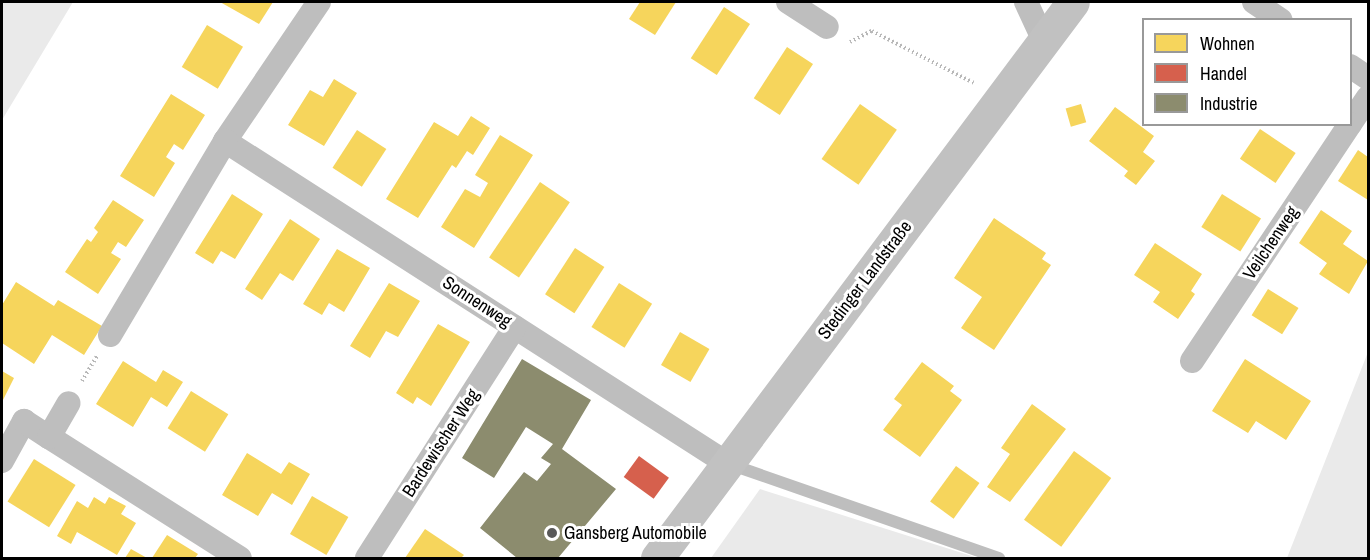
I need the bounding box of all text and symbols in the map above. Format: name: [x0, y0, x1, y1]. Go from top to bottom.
legend: [1142, 18, 1352, 126]
text: Wohnen: [1200, 31, 1255, 56]
text: Handel: [1200, 61, 1247, 86]
text: Industrie: [1200, 91, 1257, 116]
street label: Veilchenweg: [1239, 202, 1303, 284]
street label: Stedinger Landstraße: [813, 216, 917, 344]
street label: Sonnenweg: [438, 272, 516, 332]
street label: Bardewischer Weg: [398, 385, 484, 501]
place label: Gansberg Automobile: [564, 522, 708, 544]
marker: Gansberg Automobile: [545, 526, 559, 540]

